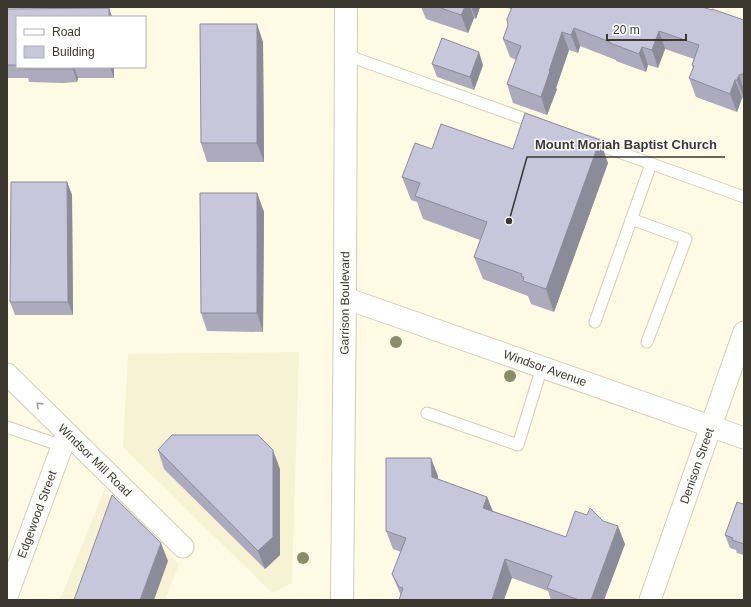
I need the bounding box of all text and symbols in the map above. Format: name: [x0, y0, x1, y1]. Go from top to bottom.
legend: [16, 16, 146, 68]
scale bar: [607, 16, 686, 42]
text: 20 m: [613, 23, 640, 37]
text: Road: [52, 25, 81, 39]
text: Building: [52, 45, 95, 59]
callout: Mount Moriah Baptist Church: [527, 132, 725, 157]
text: Mount Moriah Baptist Church: [535, 137, 717, 152]
street label: Garrison Boulevard: [337, 251, 352, 355]
street label: Windsor Avenue: [502, 347, 589, 389]
one-way arrow: [36, 403, 44, 410]
street label: Windsor Mill Road: [55, 421, 134, 499]
street label: Denison Street: [677, 426, 717, 506]
street label: Edgewood Street: [15, 468, 60, 560]

